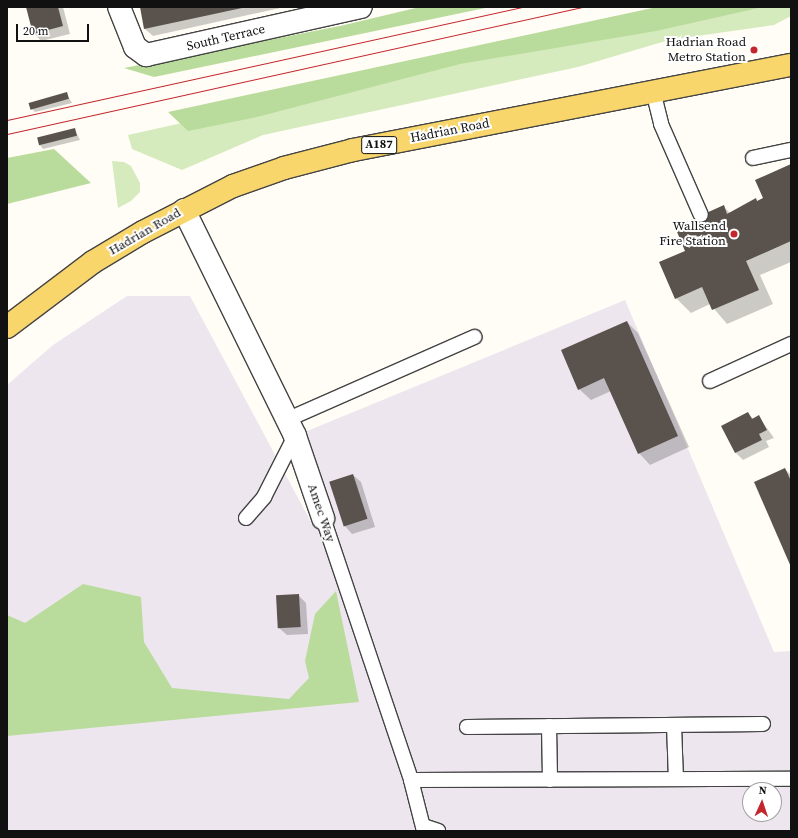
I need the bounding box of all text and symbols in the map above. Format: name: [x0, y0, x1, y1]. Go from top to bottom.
scale bar: [18, 16, 91, 42]
street label: South Terrace: [185, 21, 267, 55]
text: 20 m: [23, 23, 49, 39]
place label: Hadrian Road Metro Station: [666, 35, 746, 66]
marker: Hadrian Road Metro Station: [749, 45, 759, 55]
street label: Hadrian Road: [409, 116, 491, 146]
road number: A187: [361, 135, 397, 155]
street label: Hadrian Road: [106, 205, 184, 259]
place label: Wallsend Fire Station: [659, 219, 726, 250]
marker: Wallsend Fire Station: [729, 229, 739, 239]
street label: Amec Way: [304, 482, 338, 544]
north arrow: [742, 782, 782, 822]
text: N: [758, 783, 767, 798]

